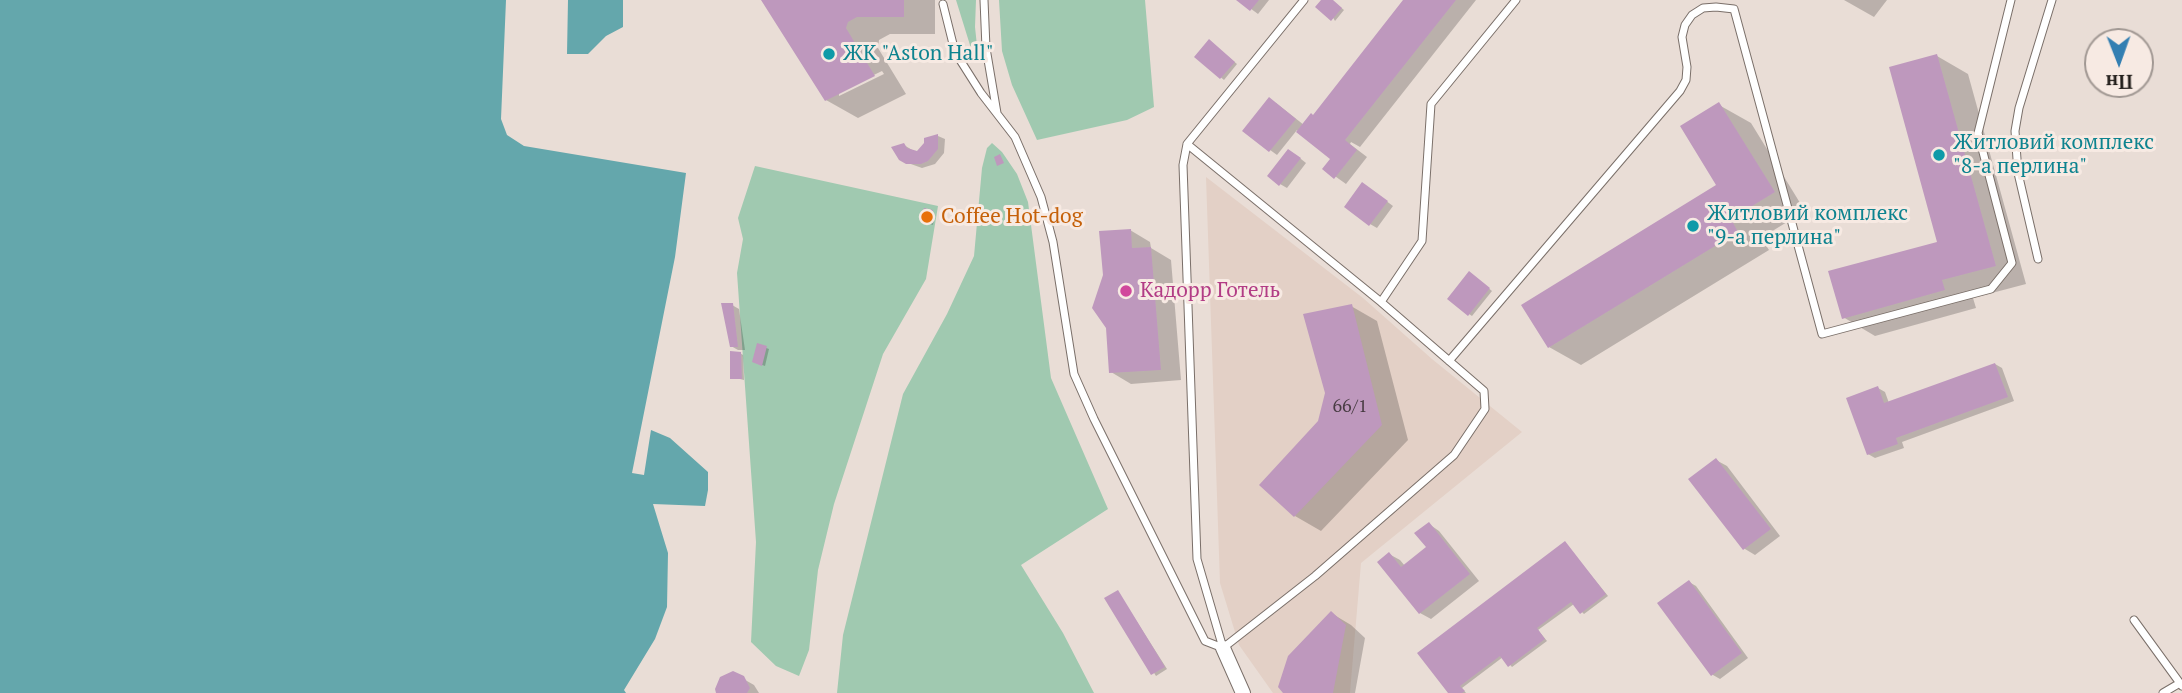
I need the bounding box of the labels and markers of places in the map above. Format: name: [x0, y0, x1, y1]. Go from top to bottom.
place label: ЖК "Aston Hall": [843, 41, 994, 67]
marker: ЖК "Aston Hall": [821, 46, 837, 62]
place label: Житловий комплекс "8-а перлина": [1953, 130, 2154, 180]
marker: Житловий комплекс "8-а перлина": [1931, 147, 1947, 163]
place label: Житловий комплекс "9-а перлина": [1707, 201, 1908, 251]
place label: Coffee Hot-dog: [941, 204, 1083, 230]
marker: Coffee Hot-dog: [919, 209, 935, 225]
marker: Житловий комплекс "9-а перлина": [1685, 218, 1701, 234]
place label: Кадорр Готель: [1140, 278, 1280, 304]
marker: Кадорр Готель: [1118, 283, 1134, 299]

